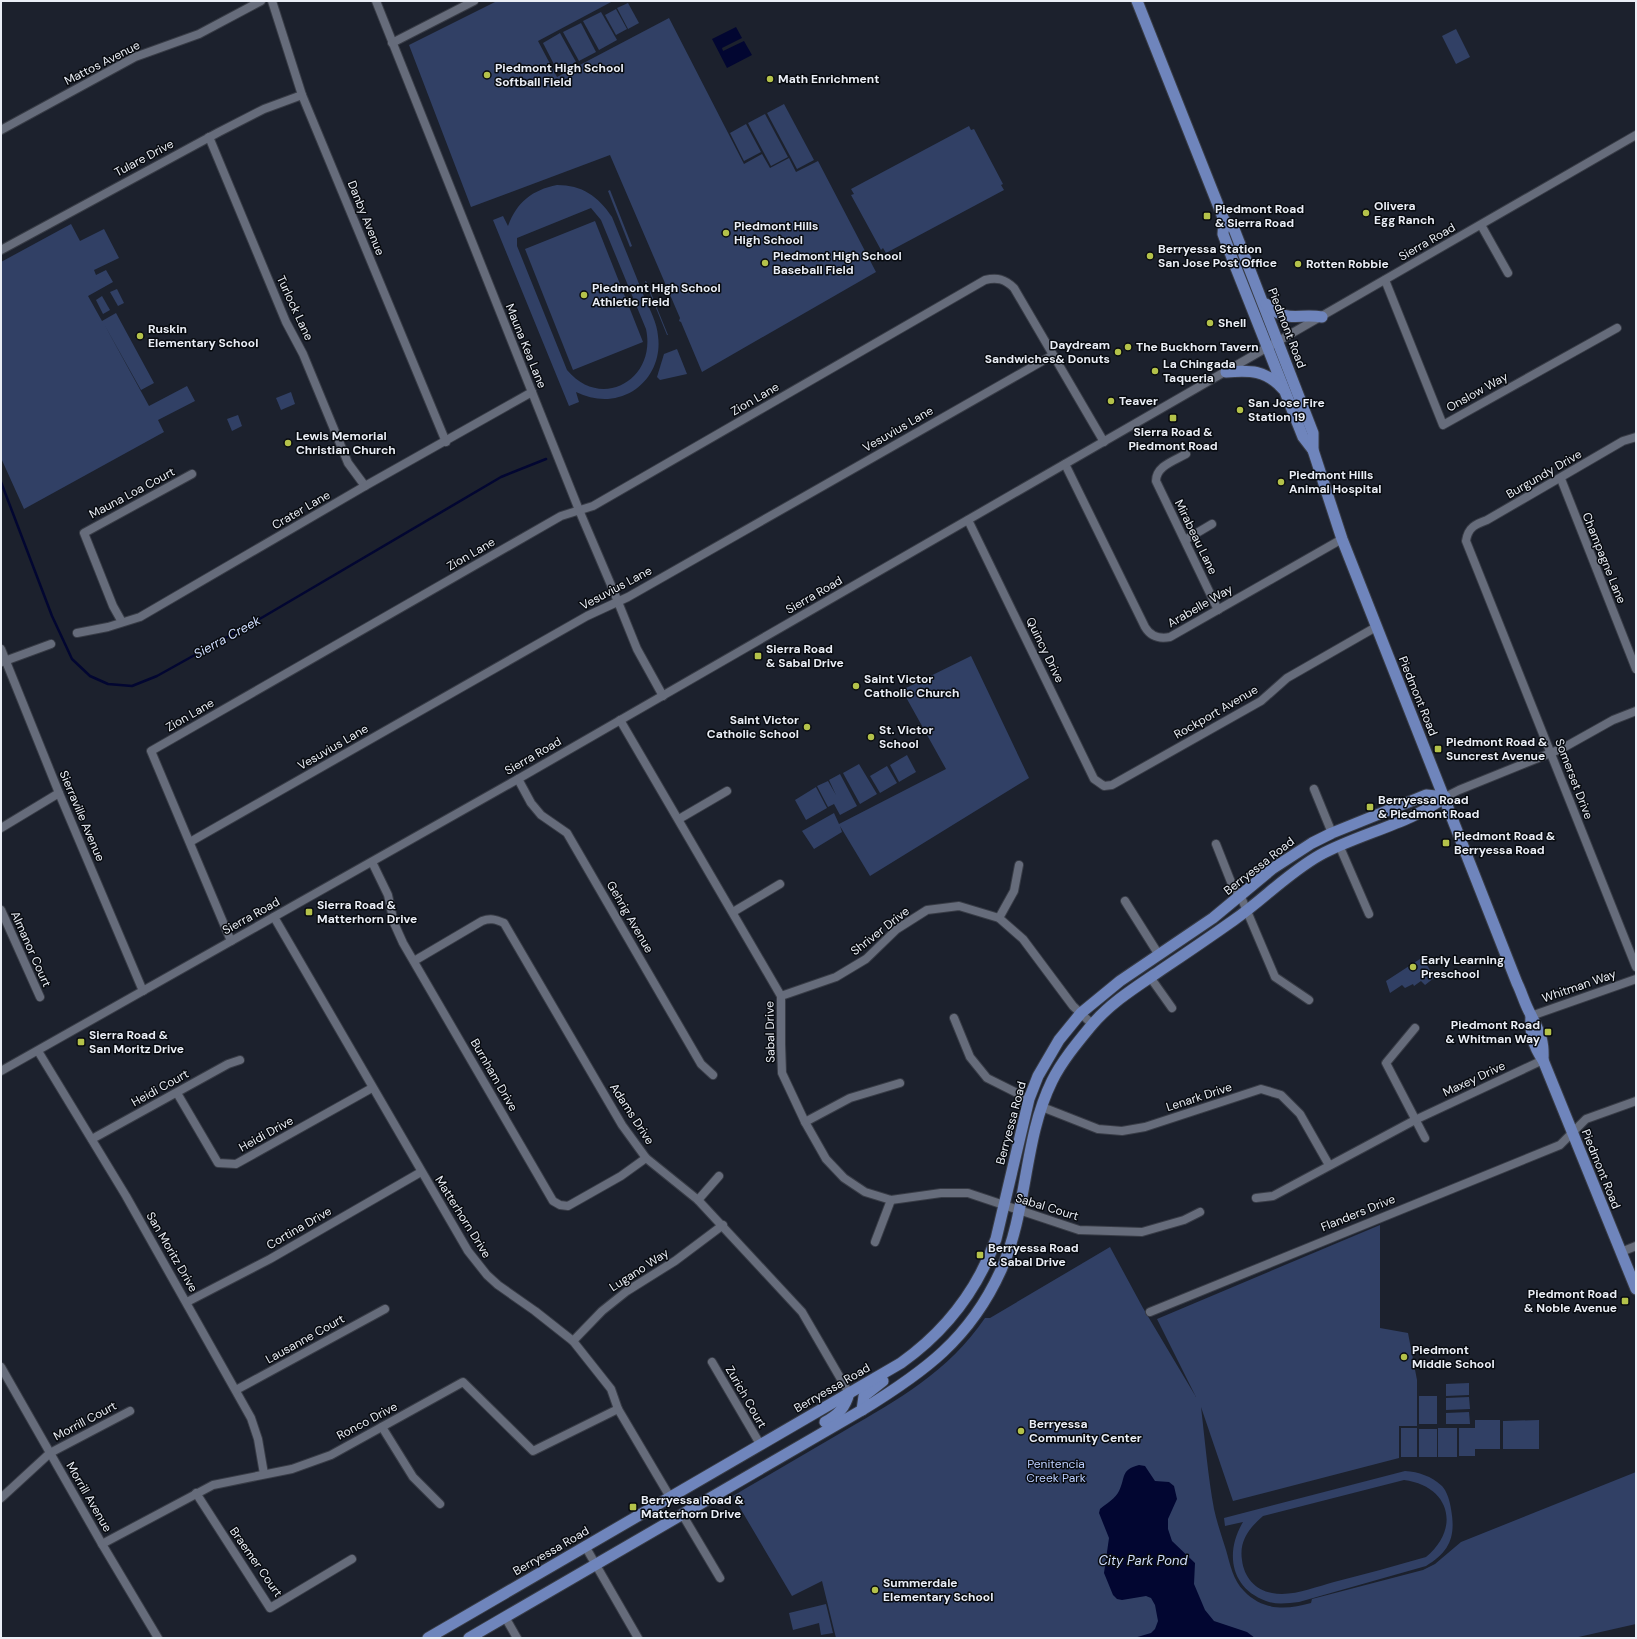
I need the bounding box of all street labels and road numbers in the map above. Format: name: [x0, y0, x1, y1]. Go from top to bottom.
street label: Mattos Avenue: [61, 37, 143, 89]
street label: Tulare Drive: [112, 136, 177, 180]
street label: Danby Avenue: [344, 178, 388, 258]
street label: Sierra Road: [1396, 219, 1458, 265]
street label: Turlock Lane: [273, 273, 317, 343]
street label: Piedmont Road: [1264, 286, 1310, 370]
street label: Mauna Kea Lane: [502, 301, 550, 391]
street label: Onslow Way: [1443, 368, 1511, 416]
street label: Zion Lane: [728, 379, 782, 419]
street label: Vesuvius Lane: [860, 402, 936, 456]
street label: Burgundy Drive: [1503, 446, 1585, 502]
street label: Mauna Loa Court: [86, 464, 178, 522]
street label: Crater Lane: [269, 487, 333, 533]
street label: Mirabeau Lane: [1171, 497, 1221, 577]
street label: Champagne Lane: [1578, 510, 1630, 606]
street label: Zion Lane: [444, 534, 498, 574]
street label: Vesuvius Lane: [577, 562, 655, 614]
street label: Sierra Road: [783, 572, 845, 618]
street label: Arabelle Way: [1165, 581, 1236, 631]
street label: Quincy Drive: [1022, 615, 1068, 686]
street label: Piedmont Road: [1395, 654, 1441, 738]
street label: Rockport Avenue: [1171, 681, 1261, 743]
street label: Zion Lane: [163, 695, 217, 735]
street label: Vesuvius Lane: [295, 720, 371, 774]
street label: Sierra Road: [502, 733, 564, 779]
street label: Somerset Drive: [1551, 736, 1597, 822]
street label: Sierraville Avenue: [56, 768, 108, 864]
street label: Berryessa Road: [1220, 833, 1298, 899]
street label: Gehrig Avenue: [603, 878, 657, 956]
street label: Sierra Road: [219, 894, 283, 938]
street label: Shriver Drive: [847, 903, 913, 959]
street label: Almanor Court: [7, 909, 55, 990]
street label: Whitman Way: [1540, 966, 1619, 1006]
street label: Sabal Drive: [761, 1001, 779, 1063]
street label: Burnham Drive: [467, 1036, 521, 1114]
street label: Maxey Drive: [1440, 1057, 1508, 1100]
street label: Heidi Court: [128, 1066, 192, 1110]
street label: Lenark Drive: [1164, 1079, 1234, 1115]
street label: Adams Drive: [606, 1080, 658, 1148]
street label: Berryessa Road: [992, 1080, 1030, 1166]
street label: Heidi Drive: [236, 1112, 296, 1156]
street label: Piedmont Road: [1578, 1127, 1624, 1211]
street label: Matterhorn Drive: [431, 1173, 495, 1261]
street label: Sabal Court: [1014, 1190, 1081, 1224]
street label: Flanders Drive: [1318, 1191, 1398, 1235]
street label: Cortina Drive: [263, 1203, 335, 1253]
street label: San Moritz Drive: [143, 1209, 201, 1295]
street label: Lugano Way: [606, 1245, 672, 1295]
street label: Lausanne Court: [263, 1311, 348, 1367]
street label: Berryessa Road: [791, 1360, 873, 1416]
street label: Zurich Court: [722, 1363, 770, 1431]
street label: Morrill Court: [51, 1398, 120, 1444]
street label: Ronco Drive: [334, 1398, 400, 1444]
street label: Morrill Avenue: [62, 1459, 116, 1535]
street label: Berryessa Road: [510, 1523, 592, 1579]
street label: Braemer Court: [226, 1524, 286, 1600]

